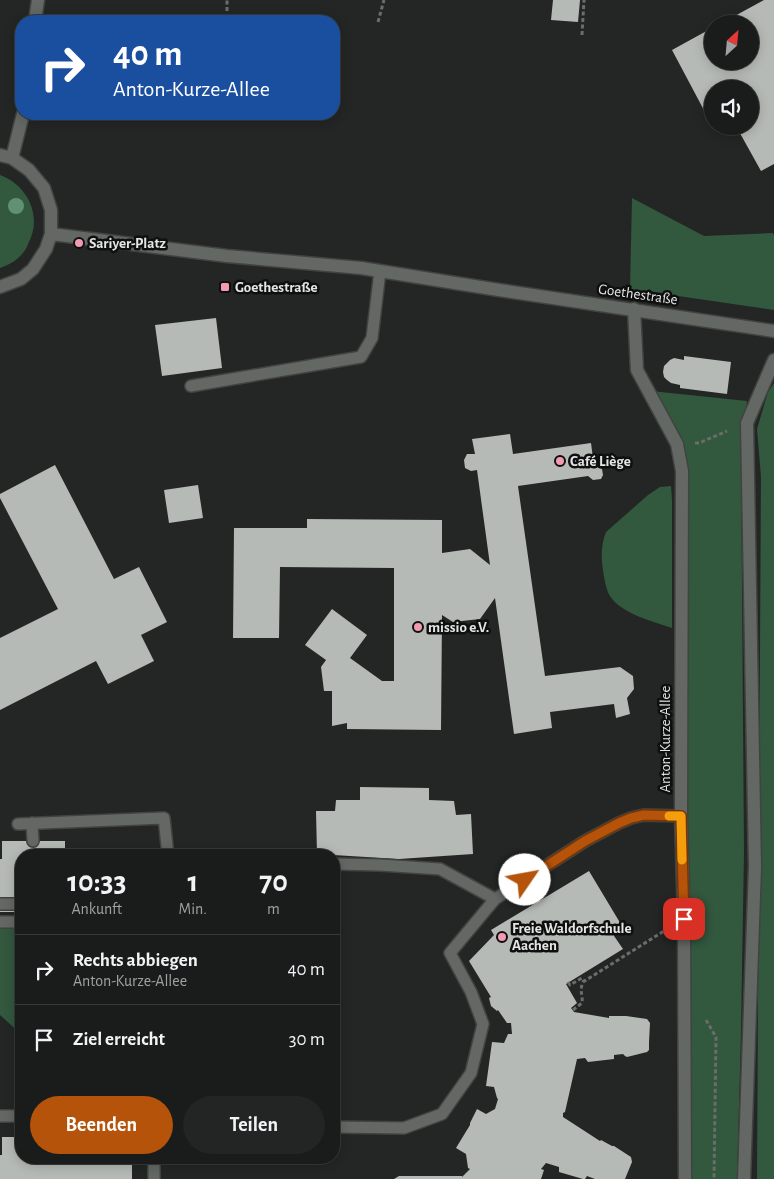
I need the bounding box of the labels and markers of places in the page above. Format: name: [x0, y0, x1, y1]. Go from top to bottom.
place label: Sariyer-Platz: [89, 236, 166, 251]
marker: Sariyer-Platz: [73, 237, 85, 249]
place label: Goethestraße: [235, 280, 318, 295]
marker: Goethestraße: [219, 281, 231, 293]
place label: Café Liège: [570, 454, 631, 469]
marker: Café Liège: [554, 455, 566, 467]
place label: missio e.V.: [428, 620, 489, 635]
marker: missio e.V.: [412, 621, 424, 633]
pin: [663, 898, 705, 940]
place label: Freie Waldorfschule Aachen: [512, 921, 632, 953]
marker: Freie Waldorfschule Aachen: [496, 931, 508, 943]

